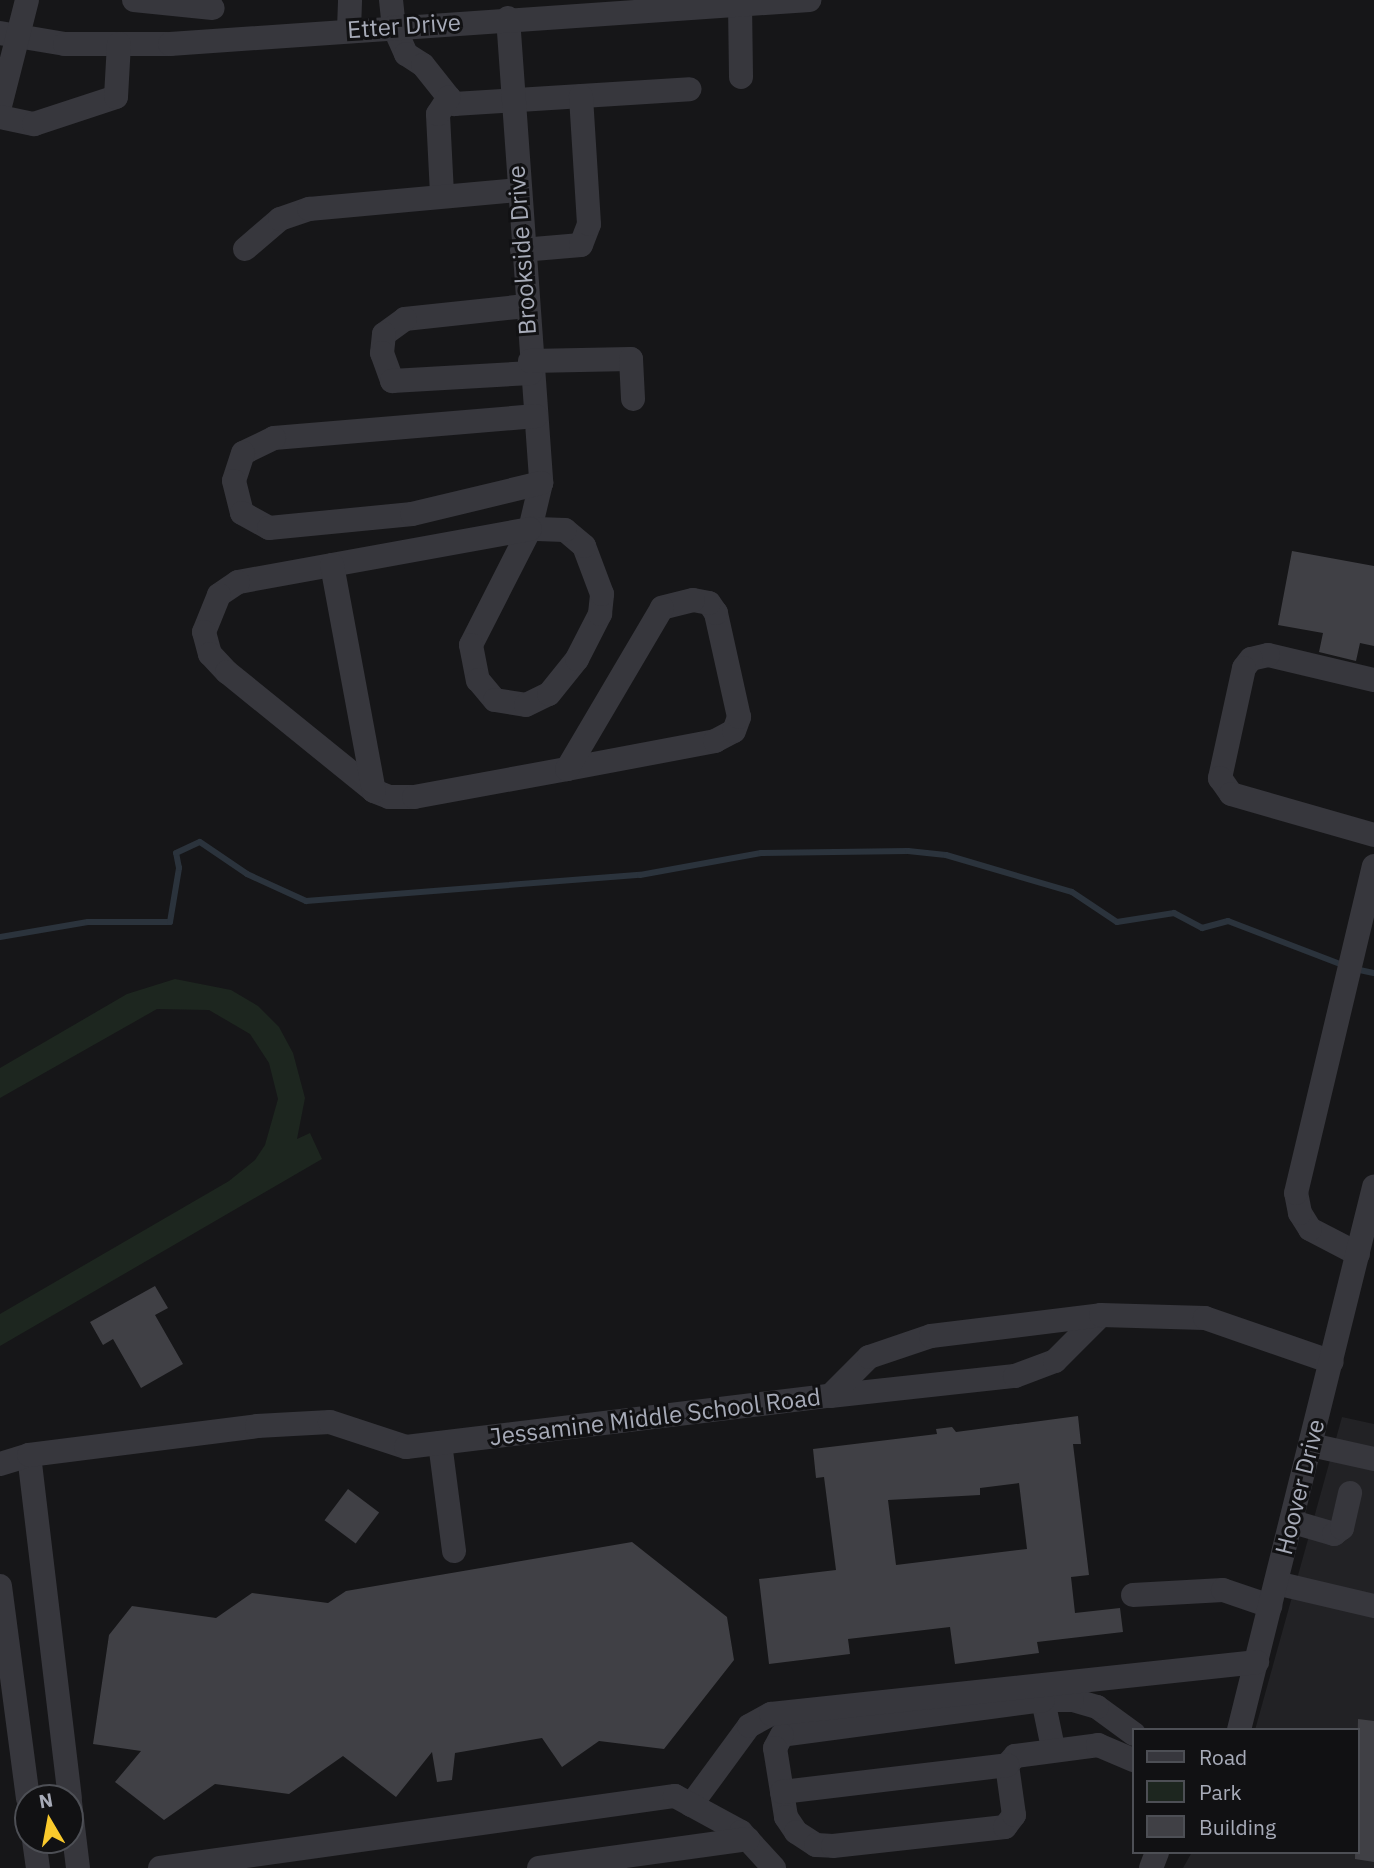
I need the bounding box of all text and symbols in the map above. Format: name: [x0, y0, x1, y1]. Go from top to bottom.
street label: Etter Drive: [346, 8, 462, 44]
street label: Brookside Drive: [502, 164, 542, 336]
street label: Jessamine Middle School Road: [488, 1382, 822, 1452]
street label: Hoover Drive: [1269, 1416, 1331, 1558]
legend: [1132, 1728, 1360, 1854]
text: Road: [1199, 1743, 1247, 1771]
text: Park: [1199, 1778, 1242, 1806]
north arrow: [14, 1784, 84, 1854]
text: N: [37, 1787, 55, 1813]
text: Building: [1199, 1813, 1276, 1841]

